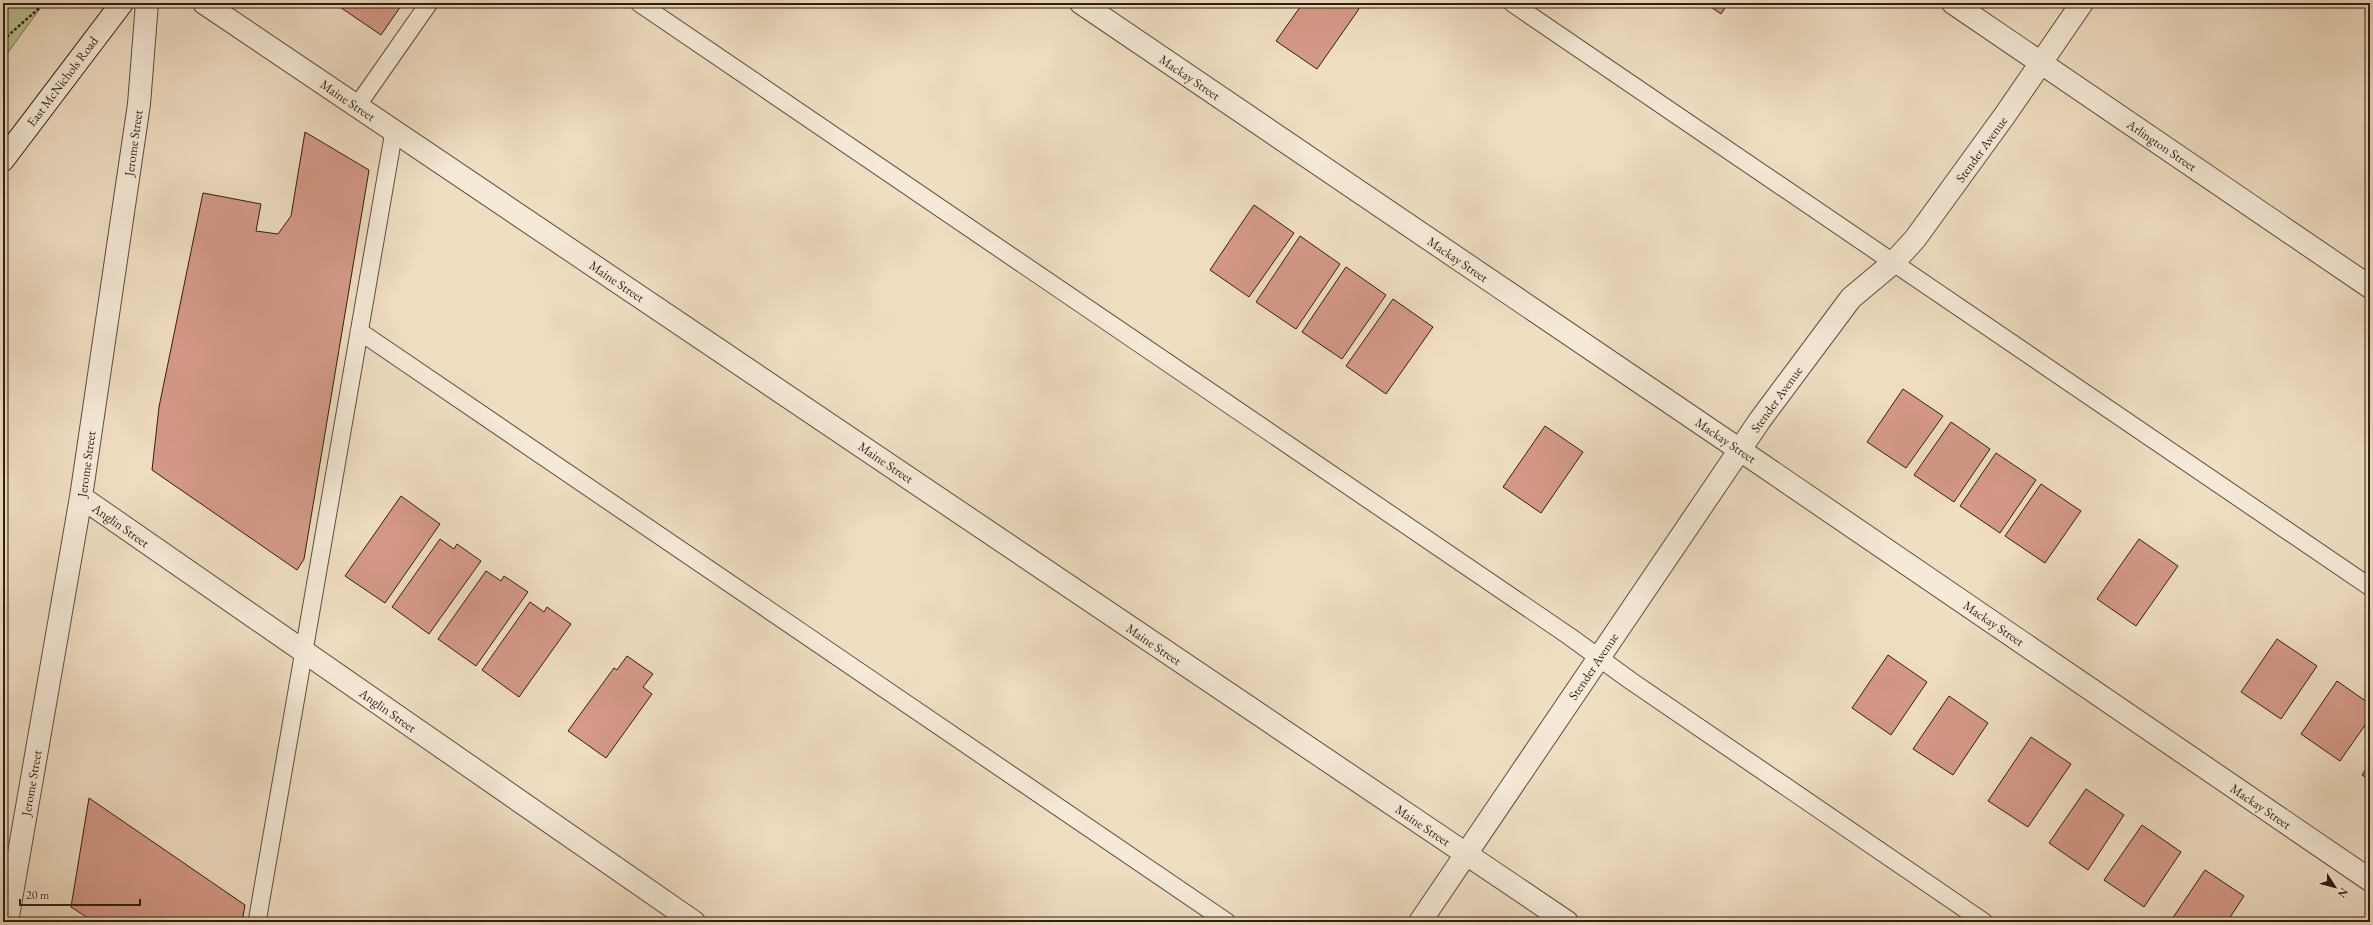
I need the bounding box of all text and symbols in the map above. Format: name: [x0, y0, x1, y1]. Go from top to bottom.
street label: East McNichols Road: [23, 32, 102, 130]
street label: Mackay Street: [1156, 51, 1223, 104]
street label: Maine Street: [317, 76, 379, 125]
street label: Jerome Street: [120, 109, 147, 178]
street label: Stender Avenue: [1952, 113, 2011, 186]
street label: Arlington Street: [2123, 115, 2200, 175]
street label: Mackay Street: [1424, 233, 1491, 286]
street label: Maine Street: [586, 257, 648, 306]
street label: Stender Avenue: [1747, 363, 1806, 436]
street label: Mackay Street: [1692, 414, 1759, 467]
street label: Jerome Street: [73, 430, 100, 499]
street label: Maine Street: [855, 438, 917, 487]
street label: Anglin Street: [88, 499, 153, 551]
street label: Mackay Street: [1960, 597, 2027, 650]
street label: Maine Street: [1123, 620, 1185, 669]
street label: Stender Avenue: [1565, 629, 1622, 703]
street label: Anglin Street: [355, 684, 420, 736]
street label: Jerome Street: [17, 749, 46, 818]
street label: Mackay Street: [2227, 780, 2294, 833]
street label: Maine Street: [1392, 801, 1454, 850]
north arrow: [2315, 867, 2355, 907]
scale bar: [20, 881, 140, 907]
text: N: [2335, 885, 2351, 901]
text: 20 m: [26, 887, 50, 903]

